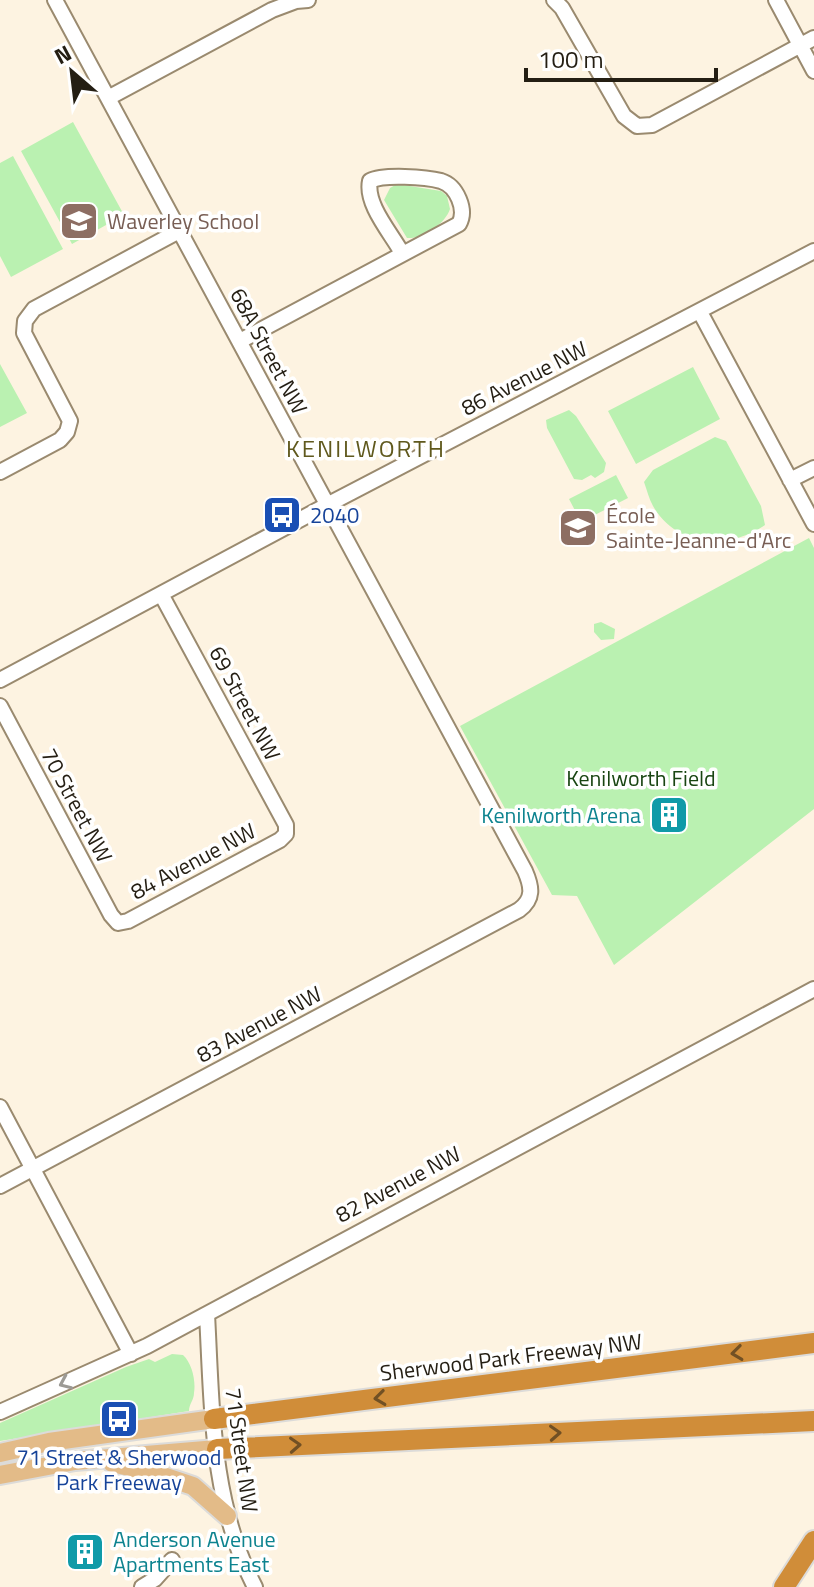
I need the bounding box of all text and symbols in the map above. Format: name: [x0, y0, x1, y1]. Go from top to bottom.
north arrow: [32, 32, 112, 112]
scale bar: [526, 32, 716, 82]
text: N: [48, 36, 77, 73]
text: 100 m: [538, 41, 604, 77]
school or university icon: Waverley School: [58, 200, 100, 242]
place label: Waverley School: [107, 204, 259, 238]
street label: 68A Street NW: [221, 282, 317, 420]
street label: 86 Avenue NW: [455, 332, 593, 424]
district label: KENILWORTH: [286, 430, 446, 466]
bus stop icon: 2040: [261, 494, 303, 536]
place label: 2040: [310, 498, 359, 532]
place label: École Sainte-Jeanne-d'Arc: [606, 498, 791, 557]
school or university icon: École Sainte-Jeanne-d'Arc: [557, 507, 599, 549]
street label: 69 Street NW: [201, 640, 289, 766]
street label: 70 Street NW: [33, 742, 121, 868]
park label: Kenilworth Field: [566, 761, 716, 795]
building icon: Kenilworth Arena: [648, 794, 690, 836]
place label: Kenilworth Arena: [481, 798, 641, 832]
street label: 84 Avenue NW: [124, 814, 262, 908]
street label: 83 Avenue NW: [190, 977, 328, 1071]
street label: 82 Avenue NW: [329, 1137, 467, 1231]
street label: Sherwood Park Freeway NW: [378, 1324, 644, 1390]
one-way arrow: [730, 1344, 743, 1361]
one-way arrow: [59, 1373, 74, 1389]
street label: 71 Street NW: [216, 1386, 268, 1514]
one-way arrow: [373, 1389, 387, 1406]
bus stop icon: 71 Street & Sherwood Park Freeway: [98, 1398, 140, 1440]
one-way arrow: [549, 1425, 561, 1442]
one-way arrow: [289, 1437, 302, 1454]
place label: 71 Street & Sherwood Park Freeway: [17, 1440, 222, 1499]
place label: Anderson Avenue Apartments East: [113, 1522, 276, 1581]
building icon: Anderson Avenue Apartments East: [64, 1531, 106, 1573]

